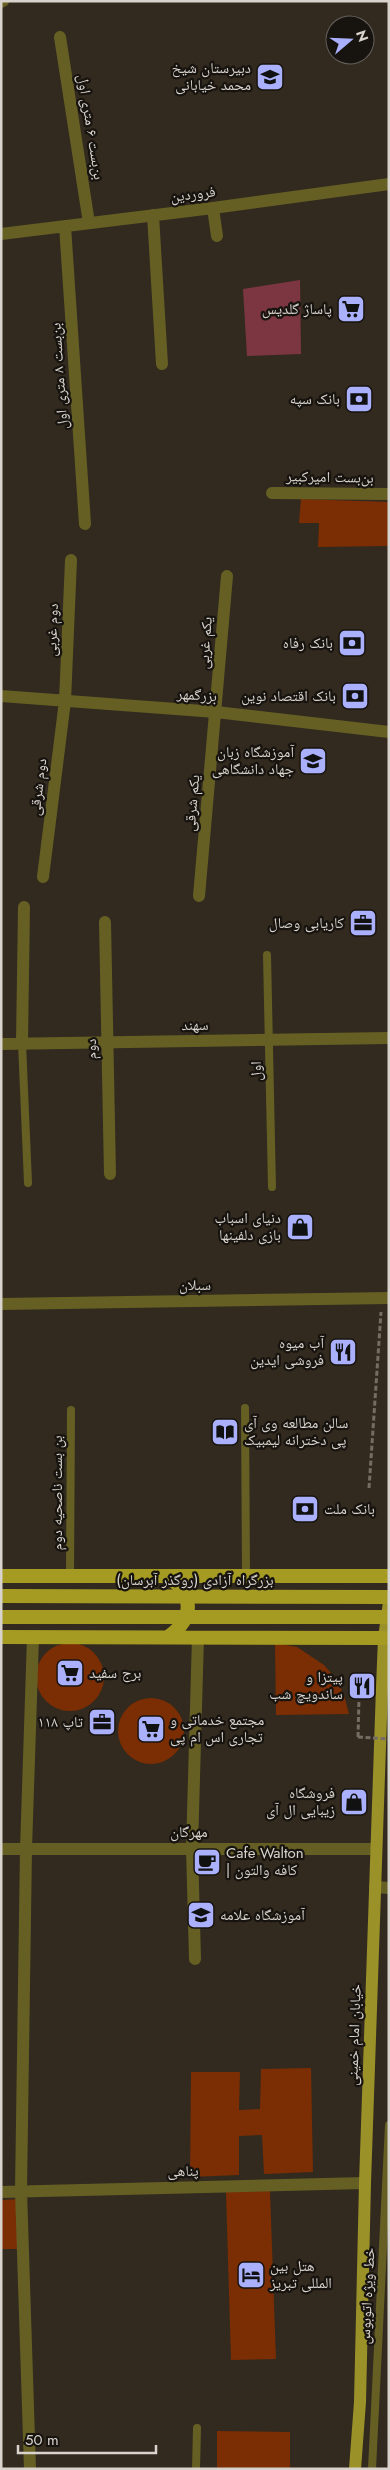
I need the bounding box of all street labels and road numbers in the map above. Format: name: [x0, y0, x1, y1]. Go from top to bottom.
street label: بن‌بست ۶ متری اول: [72, 73, 110, 181]
street label: فروردین: [169, 180, 217, 208]
street label: بن‌بست ۸ متری اول: [44, 322, 74, 430]
street label: بن‌بست امیرکبیر: [285, 465, 374, 489]
street label: دوم غربی: [40, 603, 64, 657]
street label: یکم غربی: [192, 616, 218, 670]
street label: بزرگمهر: [175, 683, 218, 707]
street label: دوم شرقی: [24, 757, 52, 817]
street label: یکم شرقی: [179, 773, 205, 832]
street label: سهند: [181, 1014, 209, 1036]
street label: دوم: [80, 1039, 102, 1059]
street label: اول: [245, 1061, 267, 1081]
street label: سبلان: [179, 1274, 211, 1296]
street label: بن بست ناصحیه دوم: [46, 1435, 68, 1551]
street label: بزرگراه آزادی (روگذر آبرسان): [116, 1569, 274, 1591]
street label: مهرگان: [170, 1821, 208, 1843]
street label: خیابان امام خمینی: [341, 1983, 367, 2086]
street label: پناهی: [167, 2160, 199, 2182]
street label: خط ویژه اتوبوس: [353, 2247, 381, 2345]

